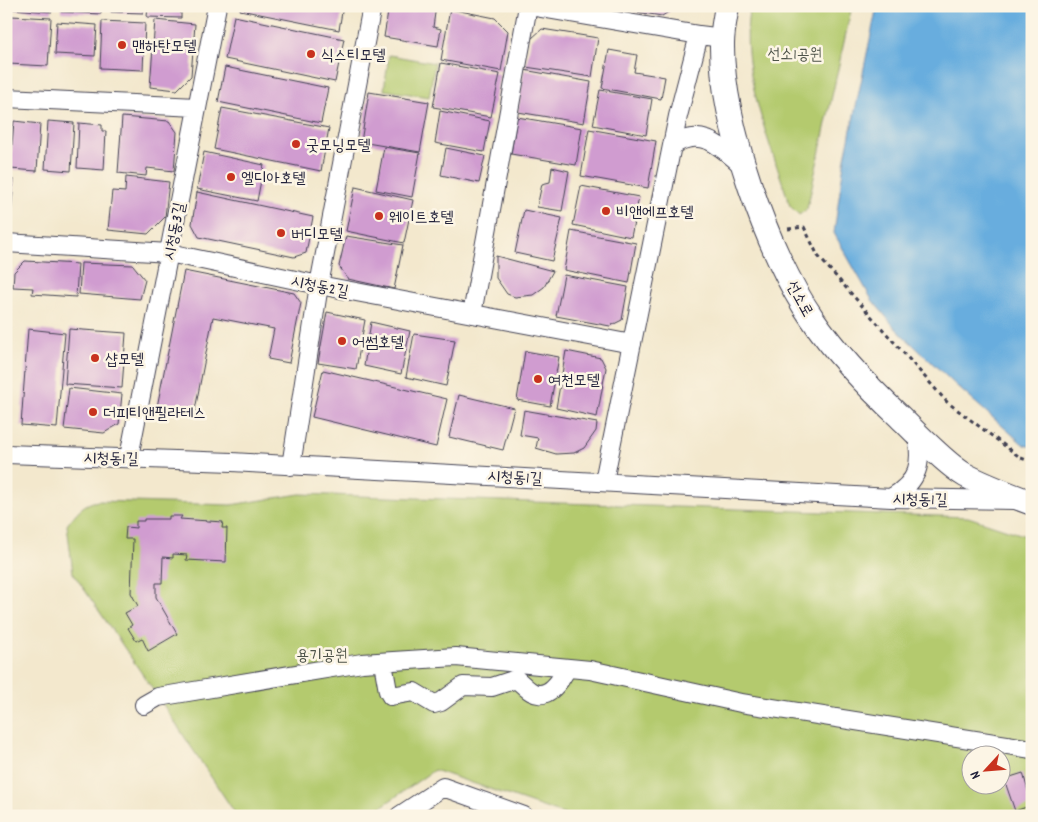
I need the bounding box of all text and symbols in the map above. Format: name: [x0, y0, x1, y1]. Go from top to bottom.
place label: 맨하탄모텔: [132, 36, 197, 59]
marker: 맨하탄모텔: [116, 39, 128, 51]
park label: 선소1공원: [767, 44, 823, 67]
place label: 식스티모텔: [321, 45, 386, 68]
marker: 식스티모텔: [305, 48, 317, 60]
place label: 굿모닝모텔: [306, 135, 371, 158]
marker: 굿모닝모텔: [290, 138, 302, 150]
place label: 엘디아호텔: [241, 168, 306, 191]
marker: 엘디아호텔: [225, 171, 237, 183]
street label: 시청동3길: [159, 200, 192, 262]
place label: 비앤에프호텔: [616, 202, 693, 225]
marker: 비앤에프호텔: [600, 205, 612, 217]
place label: 웨이트호텔: [389, 207, 454, 230]
marker: 웨이트호텔: [373, 210, 385, 222]
place label: 버디모텔: [291, 224, 343, 247]
marker: 버디모텔: [275, 227, 287, 239]
street label: 시청동2길: [289, 271, 351, 304]
street label: 선소로: [779, 277, 818, 322]
place label: 어썸호텔: [352, 332, 404, 355]
marker: 어썸호텔: [336, 335, 348, 347]
place label: 샵모텔: [105, 349, 144, 372]
marker: 샵모텔: [89, 352, 101, 364]
place label: 여천모텔: [548, 370, 600, 393]
marker: 여천모텔: [532, 373, 544, 385]
place label: 더피티앤필라테스: [103, 403, 206, 426]
marker: 더피티앤필라테스: [87, 406, 99, 418]
street label: 시청동1길: [83, 448, 139, 471]
street label: 시청동1길: [487, 466, 543, 491]
street label: 시청동1길: [892, 489, 948, 512]
park label: 용기공원: [296, 645, 348, 668]
north arrow: [960, 744, 1010, 794]
text: N: [966, 767, 987, 782]

